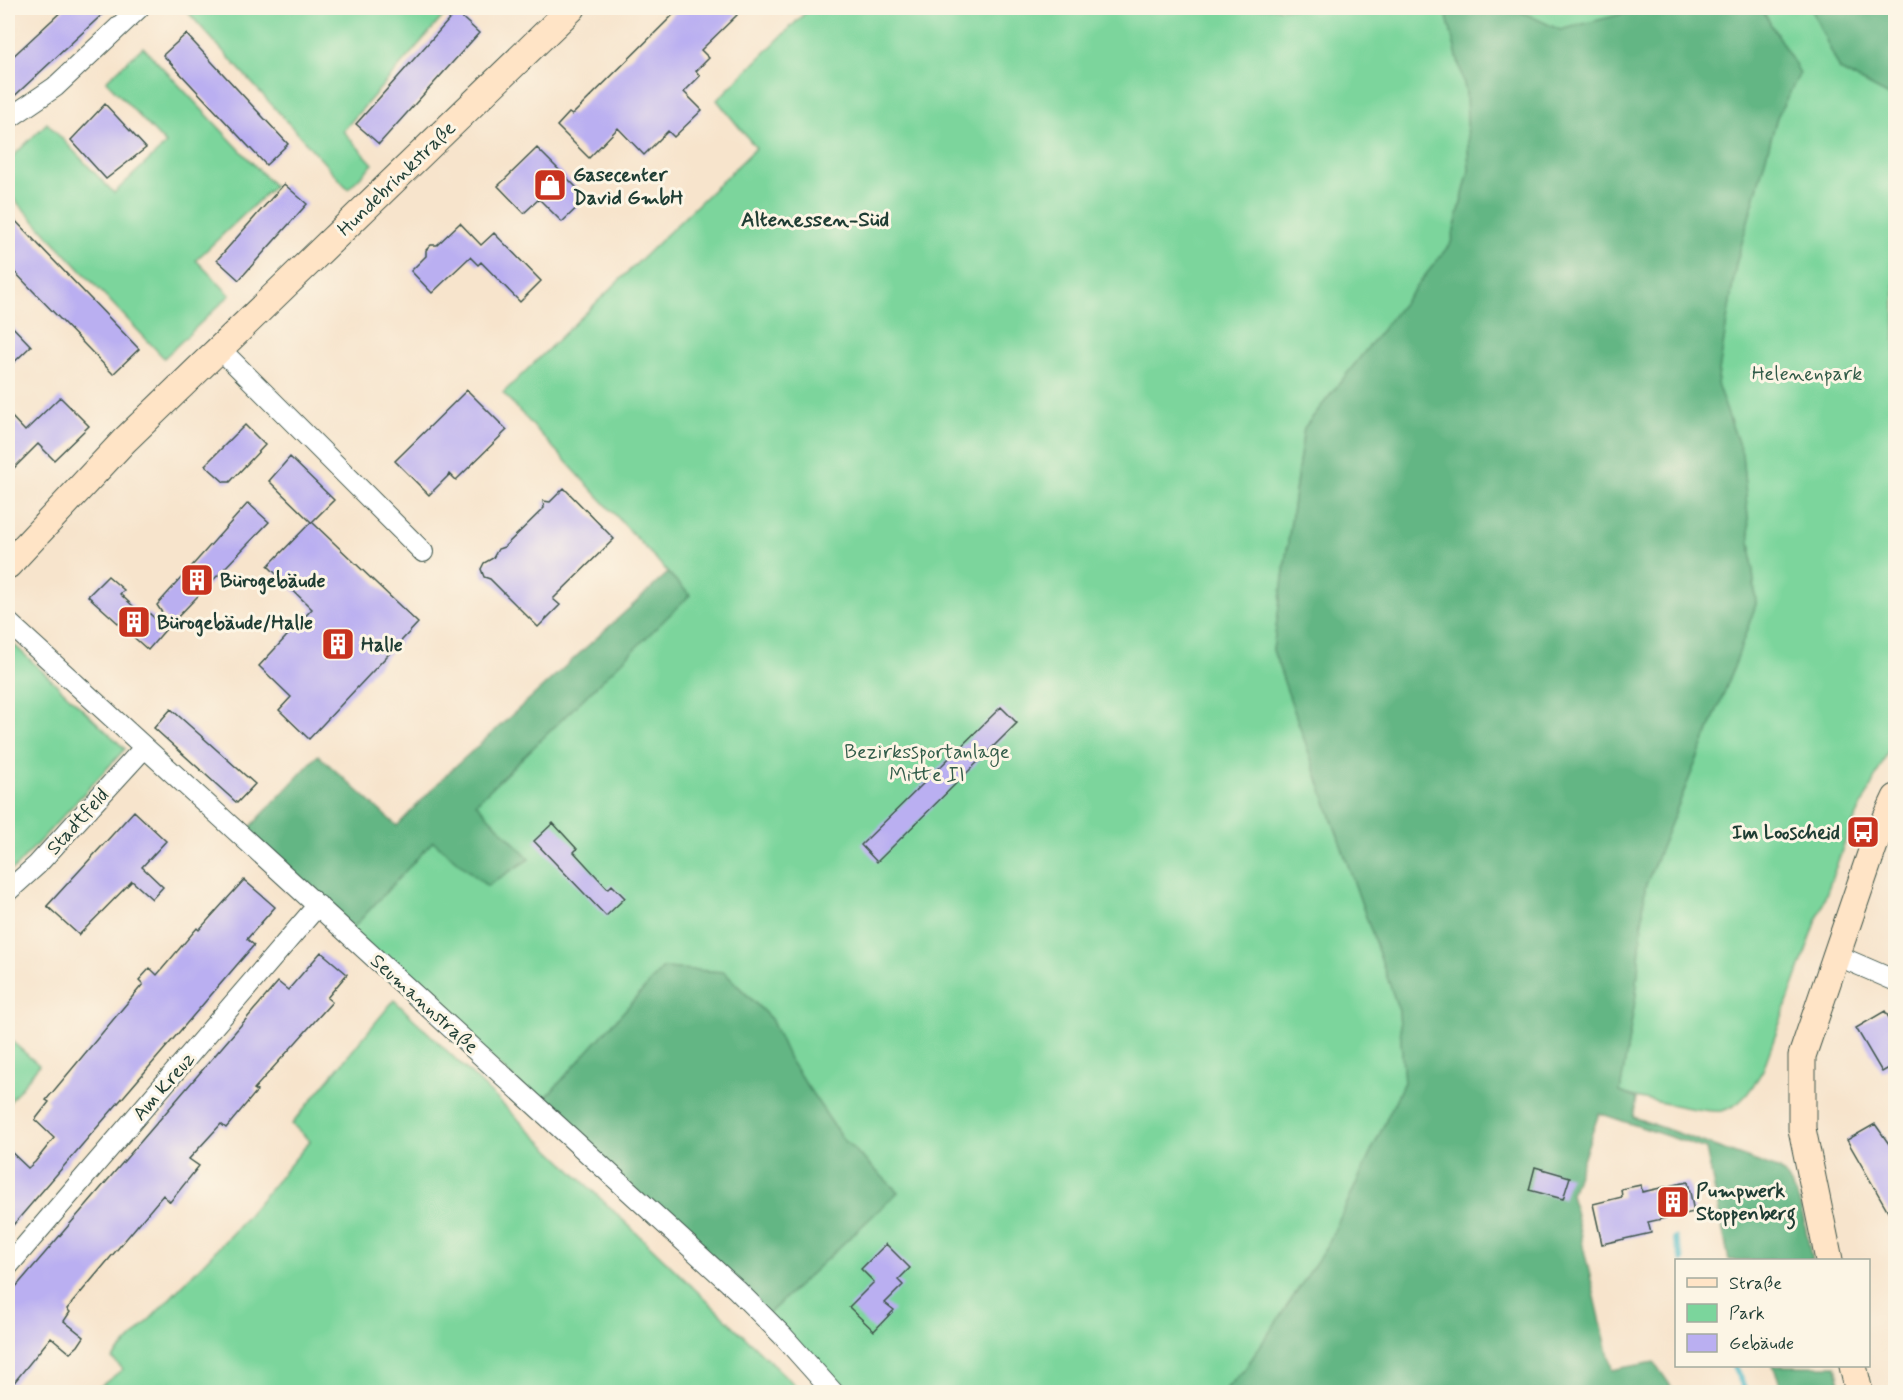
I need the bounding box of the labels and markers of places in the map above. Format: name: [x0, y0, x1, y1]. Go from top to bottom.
place label: Gasecenter David GmbH: [573, 162, 683, 212]
shop icon: Gasecenter David GmbH: [532, 167, 568, 203]
building icon: Bürogebäude: [179, 562, 215, 598]
place label: Bürogebäude: [220, 568, 325, 595]
building icon: Bürogebäude/Halle: [116, 604, 152, 640]
place label: Bürogebäude/Halle: [157, 610, 313, 637]
building icon: Halle: [320, 626, 356, 662]
place label: Halle: [361, 632, 403, 659]
bus stop icon: Im Looscheid: [1845, 814, 1881, 850]
place label: Im Looscheid: [1732, 820, 1840, 847]
place label: Pumpwerk Stoppenberg: [1696, 1178, 1796, 1230]
building icon: Pumpwerk Stoppenberg: [1655, 1184, 1691, 1220]

